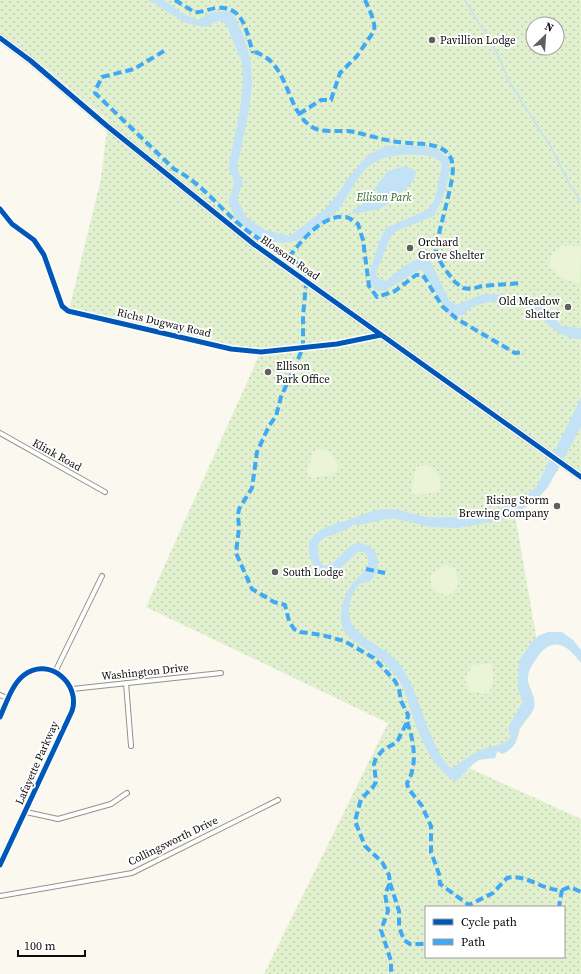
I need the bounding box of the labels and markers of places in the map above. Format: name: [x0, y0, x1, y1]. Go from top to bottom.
place label: Pavillion Lodge: [440, 33, 516, 48]
marker: Pavillion Lodge: [427, 35, 437, 45]
place label: Orchard Grove Shelter: [418, 235, 485, 263]
marker: Orchard Grove Shelter: [405, 243, 415, 253]
place label: Old Meadow Shelter: [499, 294, 561, 322]
marker: Old Meadow Shelter: [563, 302, 573, 312]
place label: Ellison Park Office: [276, 359, 330, 387]
marker: Ellison Park Office: [263, 367, 273, 377]
place label: Rising Storm Brewing Company: [459, 493, 549, 521]
marker: Rising Storm Brewing Company: [552, 501, 562, 511]
place label: South Lodge: [283, 565, 344, 580]
marker: South Lodge: [270, 567, 280, 577]

